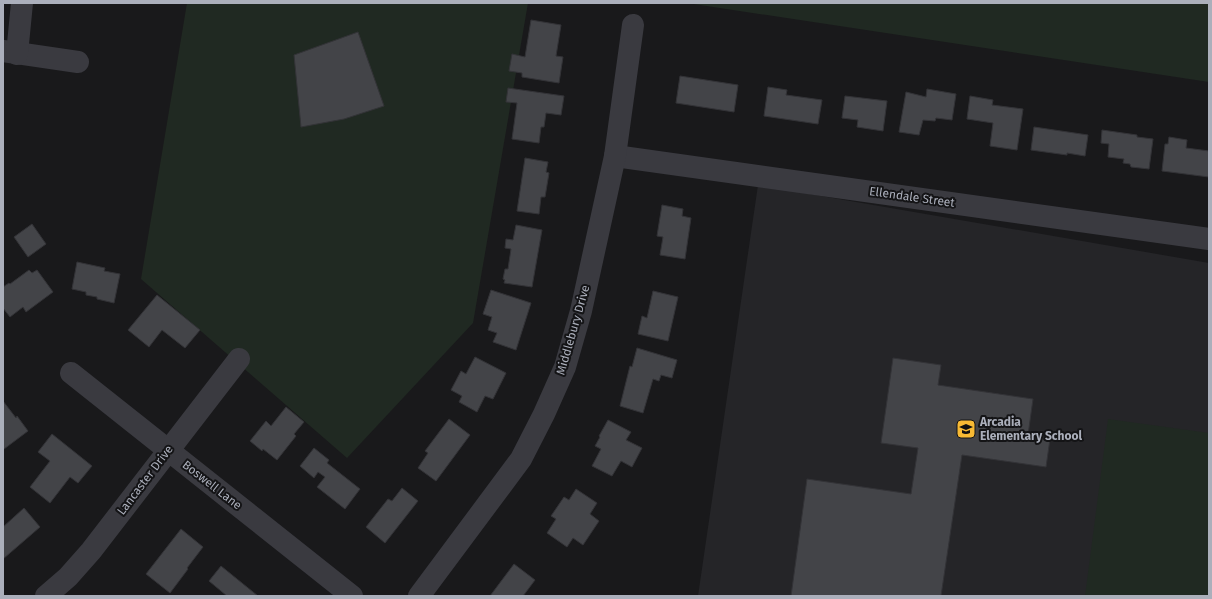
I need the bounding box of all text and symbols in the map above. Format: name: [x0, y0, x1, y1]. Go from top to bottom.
street label: Ellendale Street: [868, 184, 956, 210]
street label: Middlebury Drive: [553, 283, 593, 377]
place label: Arcadia Elementary School: [979, 415, 1083, 443]
school or university icon: Arcadia Elementary School: [955, 418, 977, 440]
street label: Lancaster Drive: [114, 442, 176, 518]
street label: Boswell Lane: [180, 458, 244, 512]

